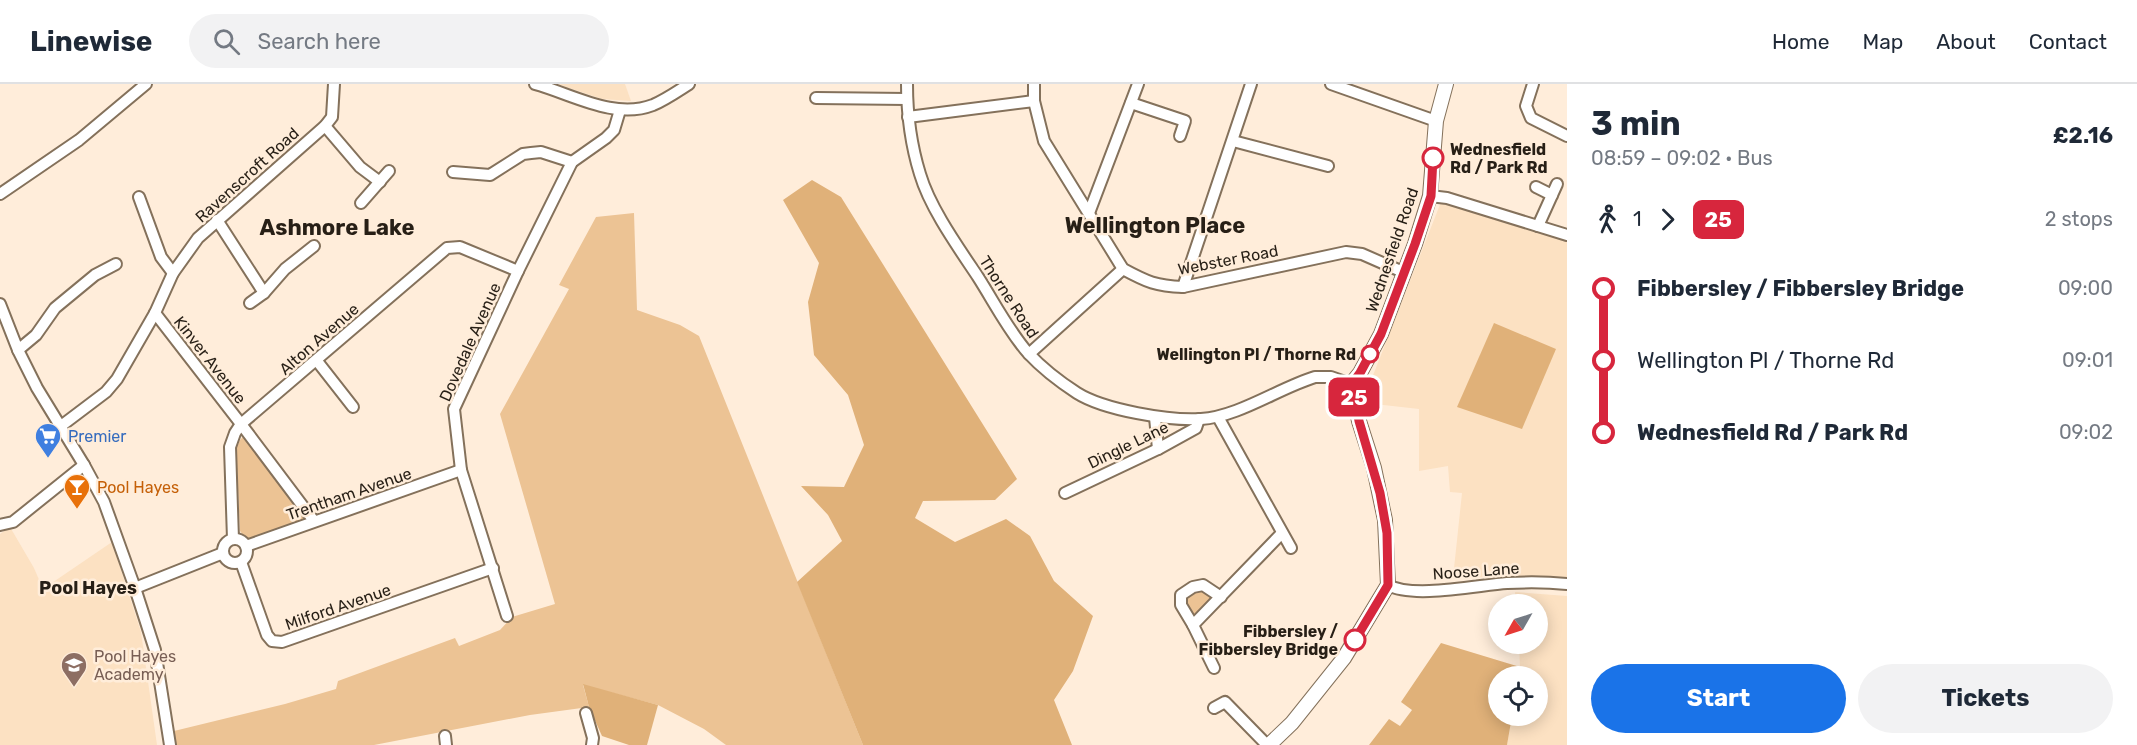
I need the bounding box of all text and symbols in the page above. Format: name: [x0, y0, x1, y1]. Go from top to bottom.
search box: [189, 14, 609, 68]
text: Linewise: [30, 25, 153, 58]
icon: search: [210, 25, 243, 58]
text: Search here: [258, 28, 381, 55]
text: Home: [1772, 29, 1829, 54]
text: Map: [1862, 29, 1903, 54]
text: About: [1936, 29, 1996, 54]
text: Contact: [2029, 29, 2107, 54]
text: 3 min: [1591, 104, 1681, 143]
text: £2.16: [2053, 122, 2113, 149]
street label: Ravenscroft Road: [191, 124, 303, 226]
place label: Wednesfield Rd / Park Rd: [1450, 140, 1548, 177]
text: 08:59 – 09:02 · Bus: [1591, 146, 1773, 170]
marker: Wednesfield Rd / Park Rd: [1422, 147, 1444, 169]
street label: Wednesfield Road: [1362, 185, 1422, 315]
icon: walk: [1591, 203, 1624, 236]
icon: forward: [1651, 203, 1684, 236]
text: 1: [1633, 207, 1642, 231]
text: 25: [1705, 207, 1732, 232]
text: 2 stops: [2045, 207, 2113, 231]
district label: Wellington Place: [1065, 212, 1245, 239]
district label: Ashmore Lake: [260, 214, 415, 241]
street label: Webster Road: [1176, 241, 1280, 279]
street label: Thorne Road: [975, 252, 1043, 342]
text: Fibbersley / Fibbersley Bridge: [1637, 275, 1964, 302]
text: 09:00: [2058, 276, 2113, 300]
street label: Dovedale Avenue: [435, 280, 505, 404]
street label: Alton Avenue: [275, 299, 363, 379]
street label: Kinver Avenue: [170, 312, 250, 408]
place label: Wellington Pl / Thorne Rd: [1156, 345, 1356, 364]
marker: Wellington Pl / Thorne Rd: [1361, 345, 1379, 363]
text: Wellington Pl / Thorne Rd: [1637, 347, 1894, 374]
text: 09:01: [2062, 348, 2113, 372]
line badge: 25: [1327, 378, 1381, 416]
text: 25: [1340, 385, 1368, 410]
street label: Dingle Lane: [1085, 417, 1171, 473]
text: Wednesfield Rd / Park Rd: [1637, 419, 1908, 446]
text: 09:02: [2059, 420, 2113, 444]
supermarket icon: Premier: [33, 421, 63, 459]
place label: Premier: [68, 427, 126, 446]
street label: Trentham Avenue: [284, 464, 414, 524]
bar icon: Pool Hayes: [62, 472, 92, 510]
place label: Pool Hayes: [97, 478, 179, 497]
street label: Noose Lane: [1432, 558, 1520, 584]
district label: Pool Hayes: [39, 577, 137, 599]
street label: Milford Avenue: [283, 580, 393, 634]
north arrow: [1488, 594, 1548, 654]
map controls: [1488, 594, 1548, 726]
place label: Fibbersley / Fibbersley Bridge: [1199, 622, 1338, 659]
marker: Fibbersley / Fibbersley Bridge: [1344, 629, 1366, 651]
place label: Pool Hayes Academy: [94, 647, 176, 684]
school or university icon: Pool Hayes Academy: [59, 650, 89, 688]
button: Start: [1591, 664, 1846, 733]
button: Tickets: [1858, 664, 2113, 733]
button: locate: [1488, 666, 1548, 726]

